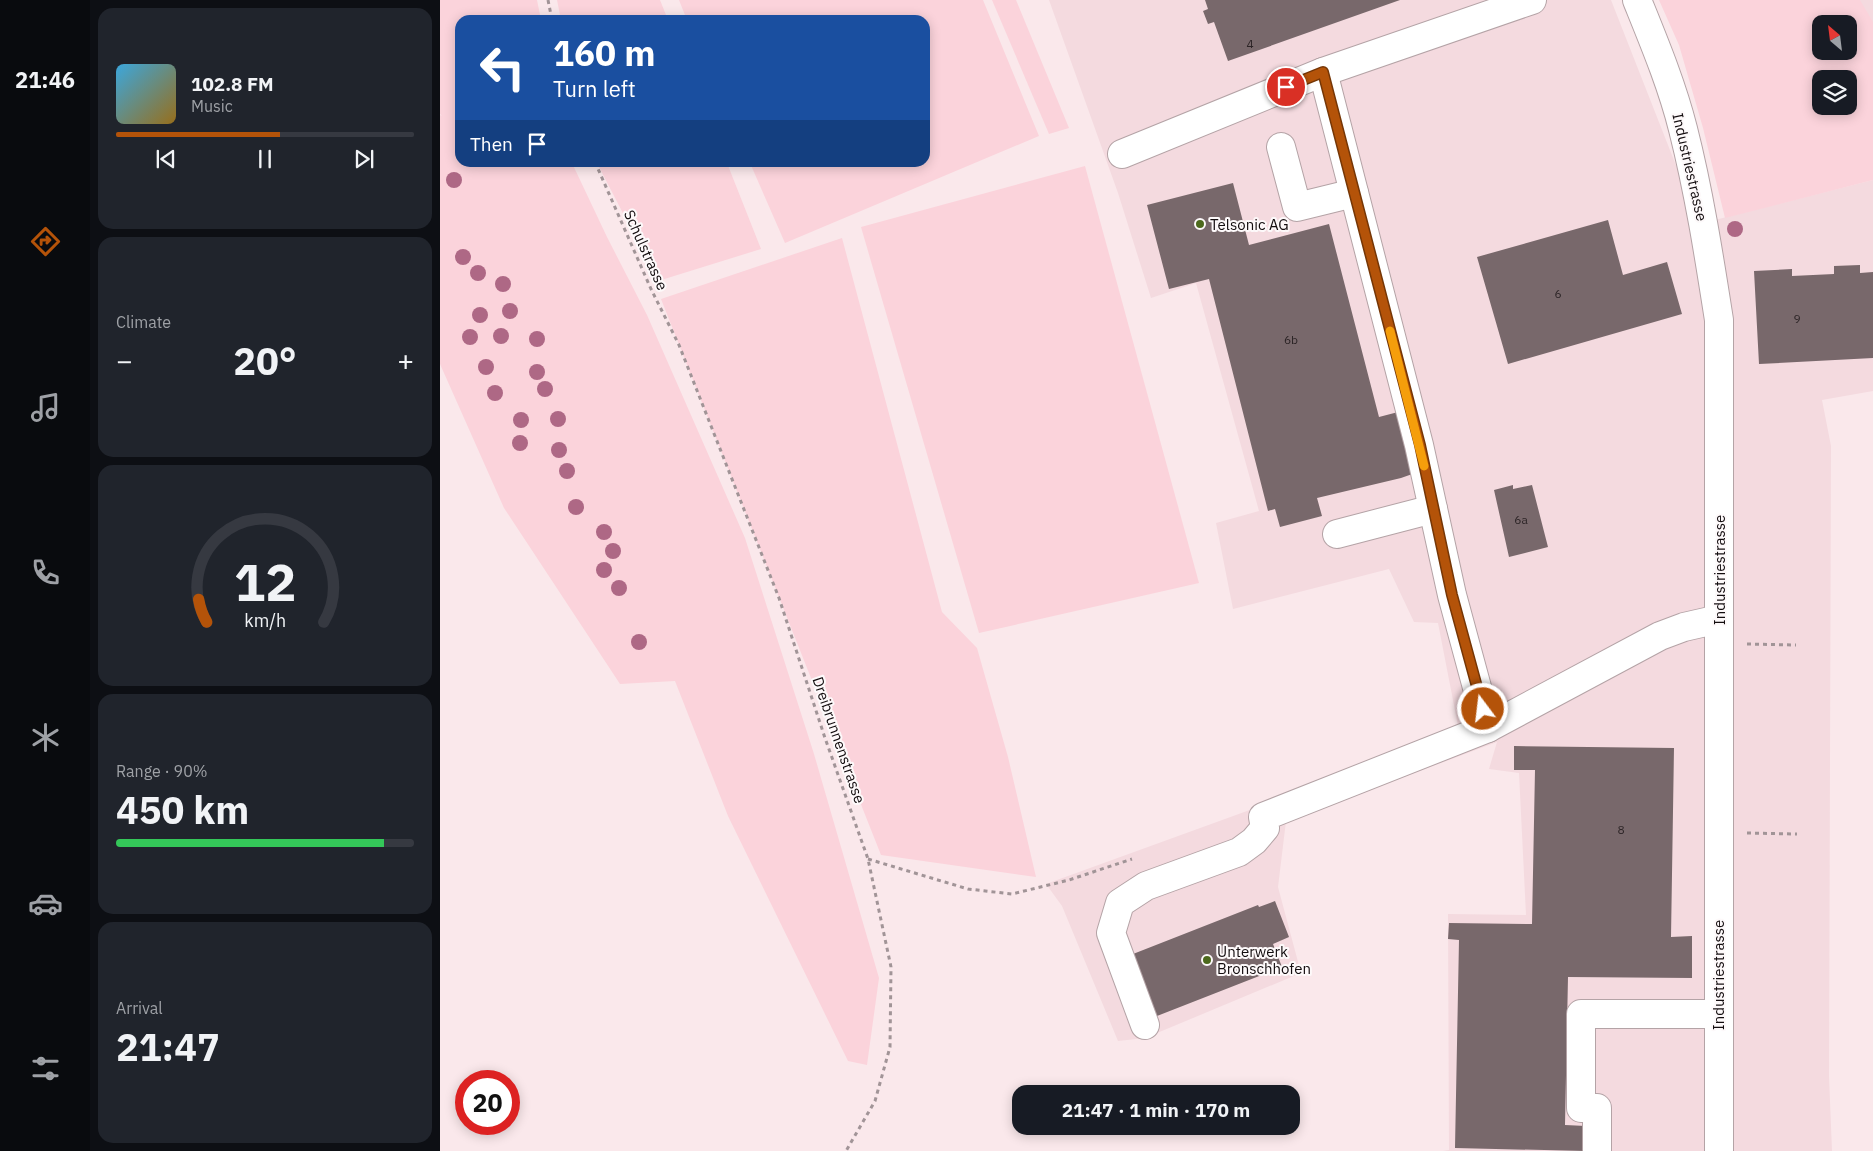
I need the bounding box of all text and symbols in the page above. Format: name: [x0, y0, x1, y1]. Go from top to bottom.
north arrow: [1812, 15, 1858, 60]
map controls: [1812, 15, 1857, 115]
text: 160 m: [553, 30, 656, 76]
icon: left: [470, 35, 535, 100]
house number: 4: [1246, 36, 1254, 51]
text: 21:46: [15, 65, 75, 94]
pin: [1265, 66, 1307, 108]
button: layers: [1812, 70, 1857, 115]
text: 102.8 FM: [191, 72, 274, 96]
icon: arrive: [1272, 73, 1300, 101]
text: Turn left: [553, 74, 636, 103]
text: Music: [191, 96, 233, 116]
street label: Industriestrasse: [1668, 111, 1712, 223]
icon: arrive: [523, 130, 551, 158]
text: Then: [470, 132, 513, 156]
icon: previous: [152, 145, 180, 173]
icon: pause: [251, 145, 279, 173]
icon: next: [350, 145, 378, 173]
street label: Schulstrasse: [620, 207, 672, 293]
place label: Telsonic AG: [1210, 215, 1289, 234]
marker: Telsonic AG: [1194, 218, 1206, 230]
icon: directions: [28, 224, 63, 259]
house number: 6: [1554, 286, 1562, 301]
house number: 9: [1793, 311, 1801, 326]
text: Climate: [116, 312, 171, 332]
house number: 6b: [1284, 332, 1298, 347]
text: 20°: [233, 336, 297, 385]
text: −: [116, 342, 133, 379]
text: +: [397, 342, 414, 379]
icon: music: [28, 390, 63, 425]
house number: 6a: [1514, 512, 1528, 527]
street label: Industriestrasse: [1710, 515, 1729, 625]
text: 12: [234, 548, 296, 615]
icon: phone: [28, 555, 63, 590]
text: km/h: [244, 609, 286, 632]
street label: Dreibrunnenstrasse: [808, 674, 870, 806]
position arrow: [1456, 682, 1508, 734]
icon: climate: [28, 720, 63, 755]
text: Range · 90%: [116, 761, 208, 781]
text: 450 km: [116, 785, 249, 834]
house number: 8: [1617, 822, 1625, 837]
icon: car: [28, 886, 63, 921]
street label: Industriestrasse: [1709, 920, 1728, 1030]
place label: Unterwerk Bronschhofen: [1217, 942, 1311, 978]
marker: Unterwerk Bronschhofen: [1201, 954, 1213, 966]
text: Arrival: [116, 998, 163, 1018]
text: 21:47: [116, 1022, 220, 1071]
icon: filters: [28, 1051, 63, 1086]
speed limit sign: 20: [455, 1070, 520, 1135]
text: 21:47 · 1 min · 170 m: [1062, 1098, 1250, 1122]

